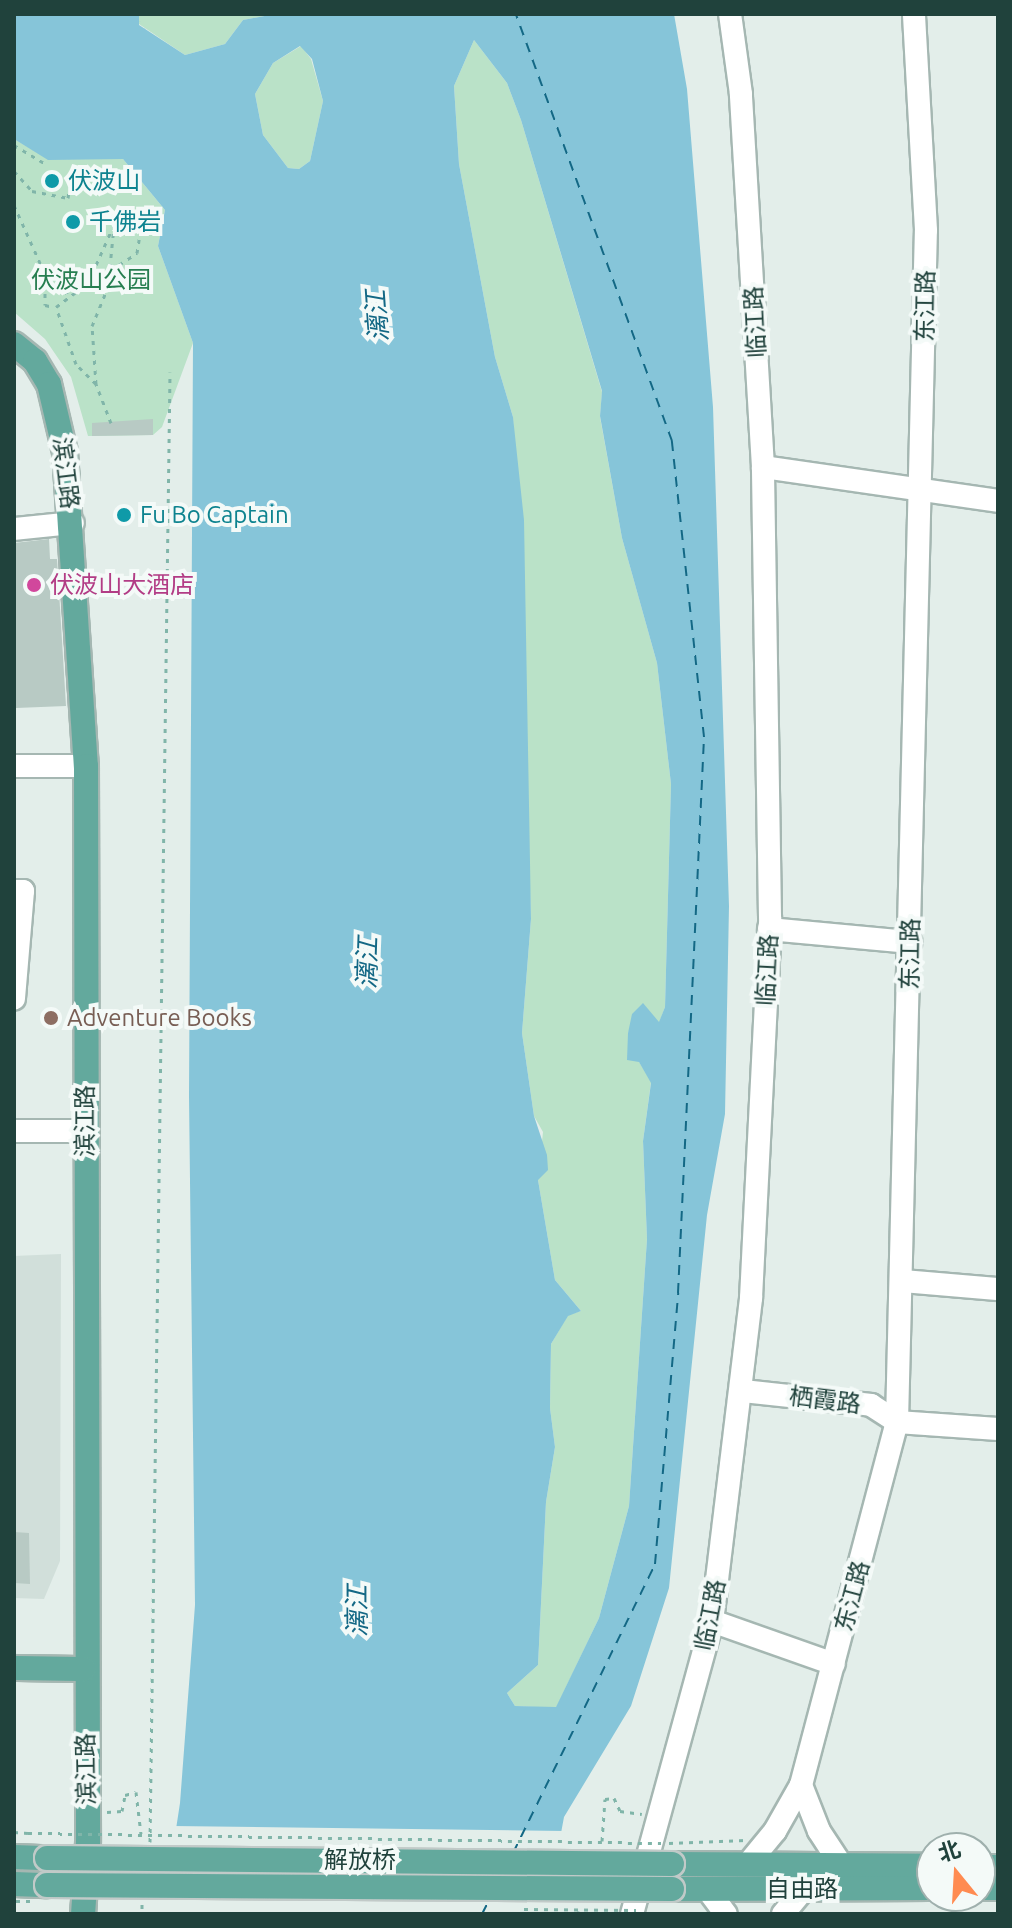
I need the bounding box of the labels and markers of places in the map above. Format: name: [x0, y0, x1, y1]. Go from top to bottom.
place label: 伏波山: [68, 167, 140, 195]
marker: 伏波山: [43, 172, 61, 190]
place label: 千佛岩: [89, 208, 161, 236]
marker: 千佛岩: [64, 213, 82, 231]
place label: Fu Bo Captain: [140, 501, 289, 529]
marker: Fu Bo Captain: [115, 506, 133, 524]
place label: 伏波山大酒店: [50, 571, 194, 599]
marker: 伏波山大酒店: [25, 576, 43, 594]
place label: Adventure Books: [67, 1004, 252, 1032]
marker: Adventure Books: [42, 1009, 60, 1027]

